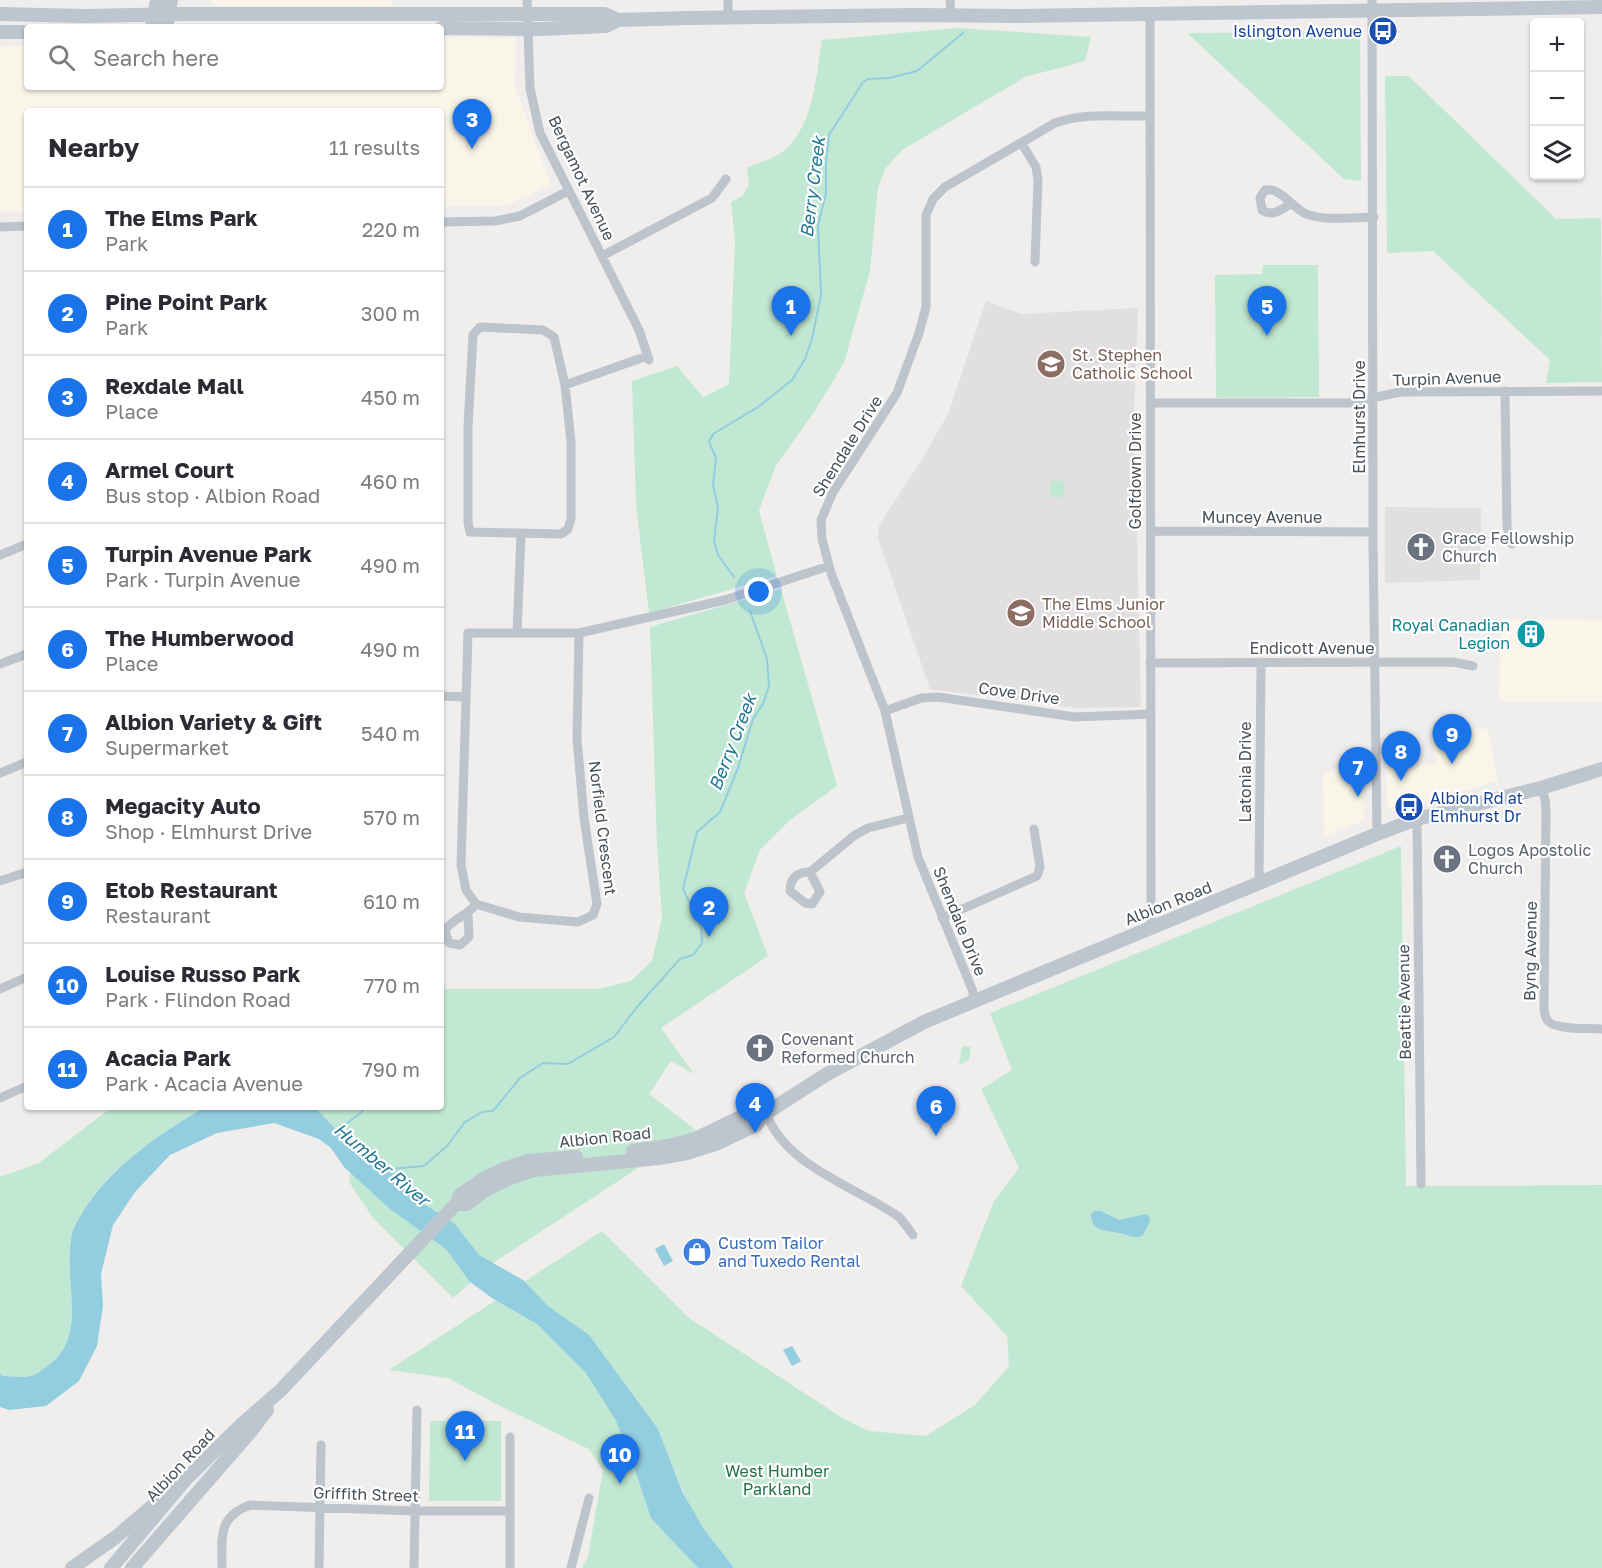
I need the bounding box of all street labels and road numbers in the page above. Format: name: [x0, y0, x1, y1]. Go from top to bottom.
street label: Bergamot Avenue: [544, 112, 620, 244]
street label: Elmhurst Drive: [1349, 360, 1369, 474]
street label: Turpin Avenue: [1392, 366, 1502, 390]
street label: Shendale Drive: [808, 392, 886, 500]
street label: Golfdown Drive: [1125, 412, 1145, 530]
street label: Muncey Avenue: [1202, 507, 1322, 527]
street label: Endicott Avenue: [1249, 638, 1375, 658]
street label: Cove Drive: [977, 677, 1061, 709]
street label: Latonia Drive: [1235, 722, 1255, 822]
street label: Norfield Crescent: [585, 760, 621, 896]
street label: Shendale Drive: [929, 863, 991, 979]
street label: Albion Road: [1121, 876, 1215, 930]
street label: Byng Avenue: [1519, 901, 1541, 1001]
street label: Beattie Avenue: [1393, 944, 1415, 1060]
street label: Albion Road: [558, 1122, 652, 1152]
street label: Albion Road: [141, 1424, 219, 1506]
street label: Griffith Street: [313, 1482, 419, 1506]

